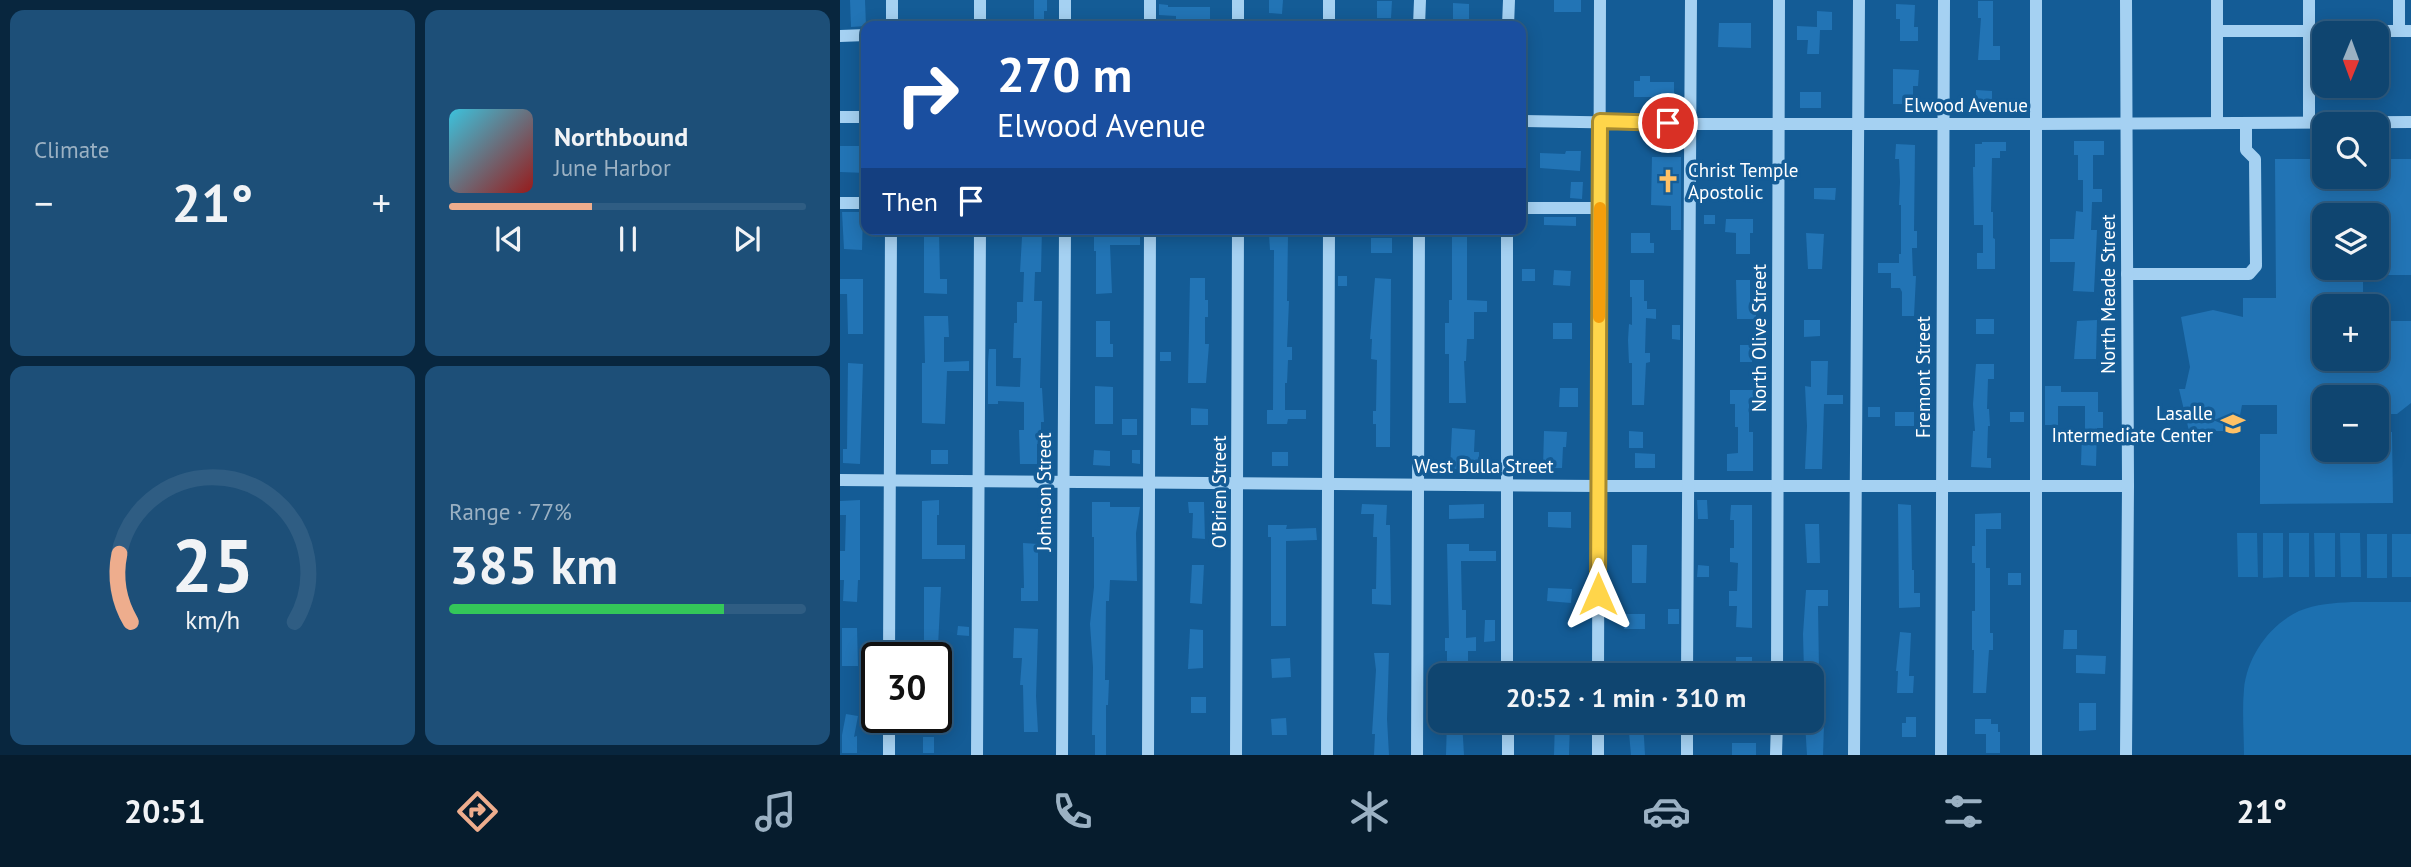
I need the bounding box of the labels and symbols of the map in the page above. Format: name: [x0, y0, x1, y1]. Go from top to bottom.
north arrow: [2312, 21, 2389, 98]
pin: [1638, 93, 1698, 153]
street label: Elwood Avenue: [1904, 93, 2028, 117]
place label: Christ Temple Apostolic: [1688, 158, 1798, 204]
church icon: Christ Temple Apostolic: [1654, 167, 1682, 195]
street label: North Meade Street: [2096, 214, 2120, 374]
street label: North Olive Street: [1747, 264, 1771, 412]
street label: Fremont Street: [1911, 315, 1935, 438]
place label: Lasalle Intermediate Center: [2051, 401, 2214, 447]
school or university icon: Lasalle Intermediate Center: [2219, 410, 2247, 438]
street label: Johnson Street: [1032, 432, 1056, 552]
street label: O'Brien Street: [1207, 435, 1231, 548]
street label: West Bulla Street: [1414, 454, 1554, 478]
position arrow: [1561, 557, 1635, 631]
speed limit sign: 30: [861, 642, 952, 733]

